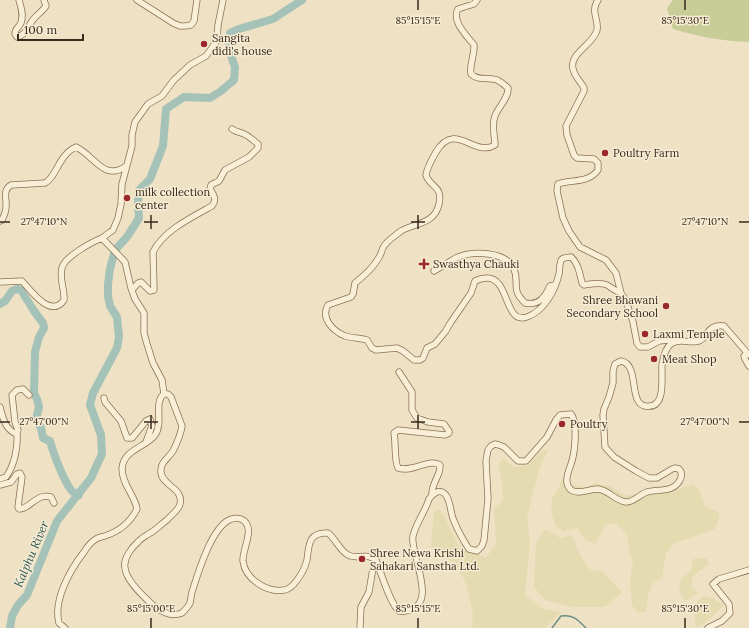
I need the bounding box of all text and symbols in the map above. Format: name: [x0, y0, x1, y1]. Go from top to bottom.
text: 85°15'15"E: [395, 14, 441, 27]
text: 85°15'30"E: [661, 14, 709, 27]
scale bar: [18, 16, 83, 42]
text: 100 m: [24, 22, 57, 37]
place label: Sangita didi's house: [212, 31, 272, 58]
marker: Sangita didi's house: [199, 39, 209, 49]
place label: Poultry Farm: [613, 146, 679, 160]
marker: Poultry Farm: [600, 148, 610, 158]
place label: milk collection center: [135, 185, 210, 212]
marker: milk collection center: [122, 193, 132, 203]
text: 27°47'10"N: [21, 215, 68, 228]
text: 27°47'10"N: [682, 215, 729, 228]
place label: Swasthya Chauki: [433, 257, 519, 271]
marker: Swasthya Chauki: [418, 258, 430, 270]
place label: Shree Bhawani Secondary School: [567, 293, 658, 320]
marker: Shree Bhawani Secondary School: [661, 301, 671, 311]
place label: Laxmi Temple: [653, 327, 725, 341]
marker: Laxmi Temple: [640, 329, 650, 339]
place label: Meat Shop: [662, 352, 717, 366]
marker: Meat Shop: [649, 354, 659, 364]
text: 27°47'00"N: [19, 415, 69, 428]
text: 27°47'00"N: [680, 415, 730, 428]
place label: Poultry: [570, 417, 608, 431]
marker: Poultry: [557, 419, 567, 429]
water label: Kalphu River: [10, 518, 52, 590]
place label: Shree Newa Krishi Sahakari Sanstha Ltd.: [370, 546, 480, 573]
marker: Shree Newa Krishi Sahakari Sanstha Ltd.: [357, 554, 367, 564]
text: 85°15'00"E: [127, 602, 175, 615]
text: 85°15'15"E: [395, 602, 441, 615]
text: 85°15'30"E: [661, 602, 709, 615]

